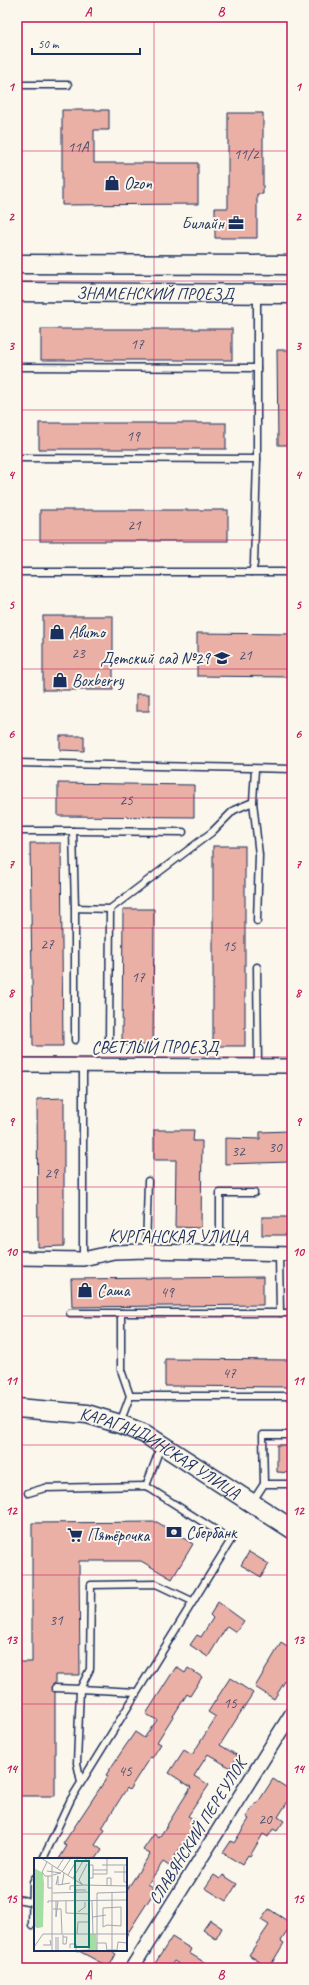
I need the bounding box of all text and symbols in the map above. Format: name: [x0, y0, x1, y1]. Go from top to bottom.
text: A: [85, 4, 93, 20]
text: B: [218, 4, 226, 20]
scale bar: [32, 30, 140, 56]
text: 50 m: [38, 36, 60, 52]
text: 1: [8, 79, 16, 95]
text: 1: [295, 79, 303, 95]
house number: 11А: [67, 138, 90, 157]
house number: 11/2: [233, 145, 260, 164]
place label: Ozon: [124, 173, 152, 194]
shop icon: Ozon: [103, 174, 121, 192]
text: 2: [8, 209, 15, 225]
text: 2: [295, 209, 302, 225]
place label: Билайн: [182, 213, 225, 234]
office icon: Билайн: [227, 214, 245, 232]
street label: ЗНАМЕНСКИЙ ПРОЕЗД: [76, 282, 235, 305]
house number: 17: [130, 335, 145, 354]
text: 3: [8, 338, 15, 354]
text: 3: [295, 338, 302, 354]
house number: 19: [126, 427, 141, 446]
text: 4: [8, 467, 16, 483]
text: 4: [295, 467, 303, 483]
house number: 21: [127, 516, 142, 535]
text: 5: [8, 597, 15, 613]
text: 5: [295, 597, 302, 613]
place label: Авито: [69, 622, 107, 643]
shop icon: Авито: [48, 623, 66, 641]
house number: 23: [71, 644, 86, 663]
house number: 21: [238, 646, 253, 665]
place label: Детский сад №29: [100, 648, 211, 669]
school or university icon: Детский сад №29: [213, 649, 231, 667]
place label: Boxberry: [72, 670, 125, 691]
shop icon: Boxberry: [51, 671, 69, 689]
text: 6: [8, 726, 15, 742]
text: 6: [295, 726, 302, 742]
house number: 25: [119, 791, 134, 810]
text: 7: [8, 856, 15, 872]
text: 7: [295, 856, 302, 872]
house number: 27: [40, 935, 55, 954]
house number: 15: [222, 937, 237, 956]
house number: 17: [131, 968, 146, 987]
text: 8: [8, 985, 16, 1001]
text: 8: [295, 985, 303, 1001]
street label: СВЕТЛЫЙ ПРОЕЗД: [92, 1037, 220, 1058]
text: 9: [8, 1114, 15, 1130]
text: 9: [295, 1114, 302, 1130]
house number: 30: [268, 1138, 283, 1157]
house number: 32: [231, 1142, 246, 1161]
house number: 29: [44, 1164, 59, 1183]
street label: КУРГАНСКАЯ УЛИЦА: [108, 1226, 249, 1247]
text: 10: [5, 1244, 18, 1260]
text: 10: [292, 1244, 305, 1260]
place label: Саша: [97, 1280, 131, 1301]
shop icon: Саша: [76, 1281, 94, 1299]
house number: 49: [160, 1283, 175, 1302]
house number: 47: [222, 1364, 237, 1383]
text: 11: [5, 1373, 19, 1389]
text: 11: [292, 1373, 306, 1389]
street label: КАРАГАНДИНСКАЯ УЛИЦА: [79, 1403, 244, 1504]
text: 12: [5, 1503, 18, 1519]
text: 12: [292, 1503, 305, 1519]
place label: Сбербанк: [186, 1522, 238, 1543]
bank icon: Сбербанк: [165, 1523, 183, 1541]
place label: Пятёрочка: [87, 1525, 150, 1546]
supermarket icon: Пятёрочка: [66, 1526, 84, 1544]
house number: 31: [49, 1611, 64, 1630]
text: 13: [5, 1632, 18, 1648]
text: 13: [292, 1632, 305, 1648]
house number: 15: [223, 1694, 238, 1713]
street label: СЛАВЯНСКИЙ ПЕРЕУЛОК: [144, 1751, 253, 1908]
text: 14: [5, 1761, 19, 1777]
text: 14: [292, 1761, 306, 1777]
house number: 45: [118, 1762, 133, 1781]
house number: 20: [258, 1810, 273, 1829]
inset map: [34, 1858, 127, 1951]
text: 15: [5, 1891, 18, 1907]
text: 15: [292, 1891, 305, 1907]
text: A: [85, 1967, 93, 1983]
text: B: [218, 1967, 226, 1983]

